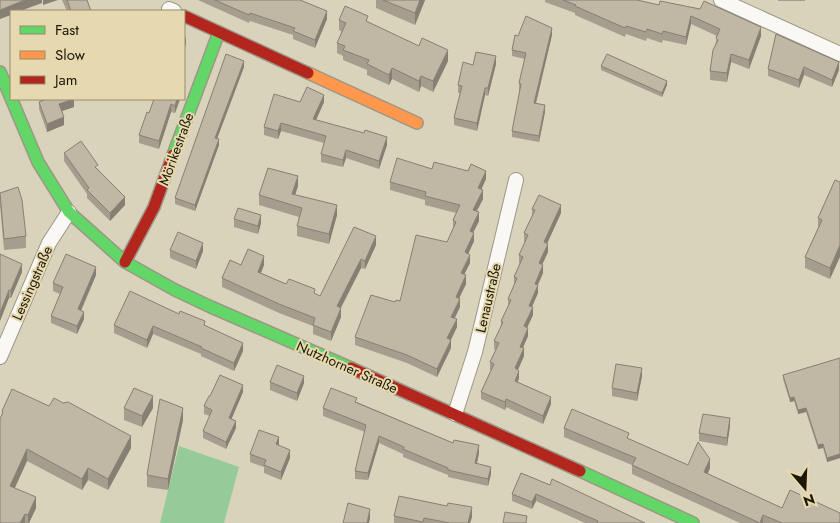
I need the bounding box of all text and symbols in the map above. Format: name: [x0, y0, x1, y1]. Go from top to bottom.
legend: [10, 10, 185, 100]
text: Fast: [55, 19, 79, 41]
text: Slow: [55, 44, 86, 66]
text: Jam: [53, 69, 78, 91]
street label: Mörikestraße: [154, 110, 198, 188]
street label: Lessingstraße: [7, 243, 57, 323]
street label: Lenaustraße: [470, 261, 506, 335]
street label: Nutzhorner Straße: [293, 336, 401, 398]
north arrow: [780, 463, 830, 513]
text: N: [801, 489, 818, 512]

